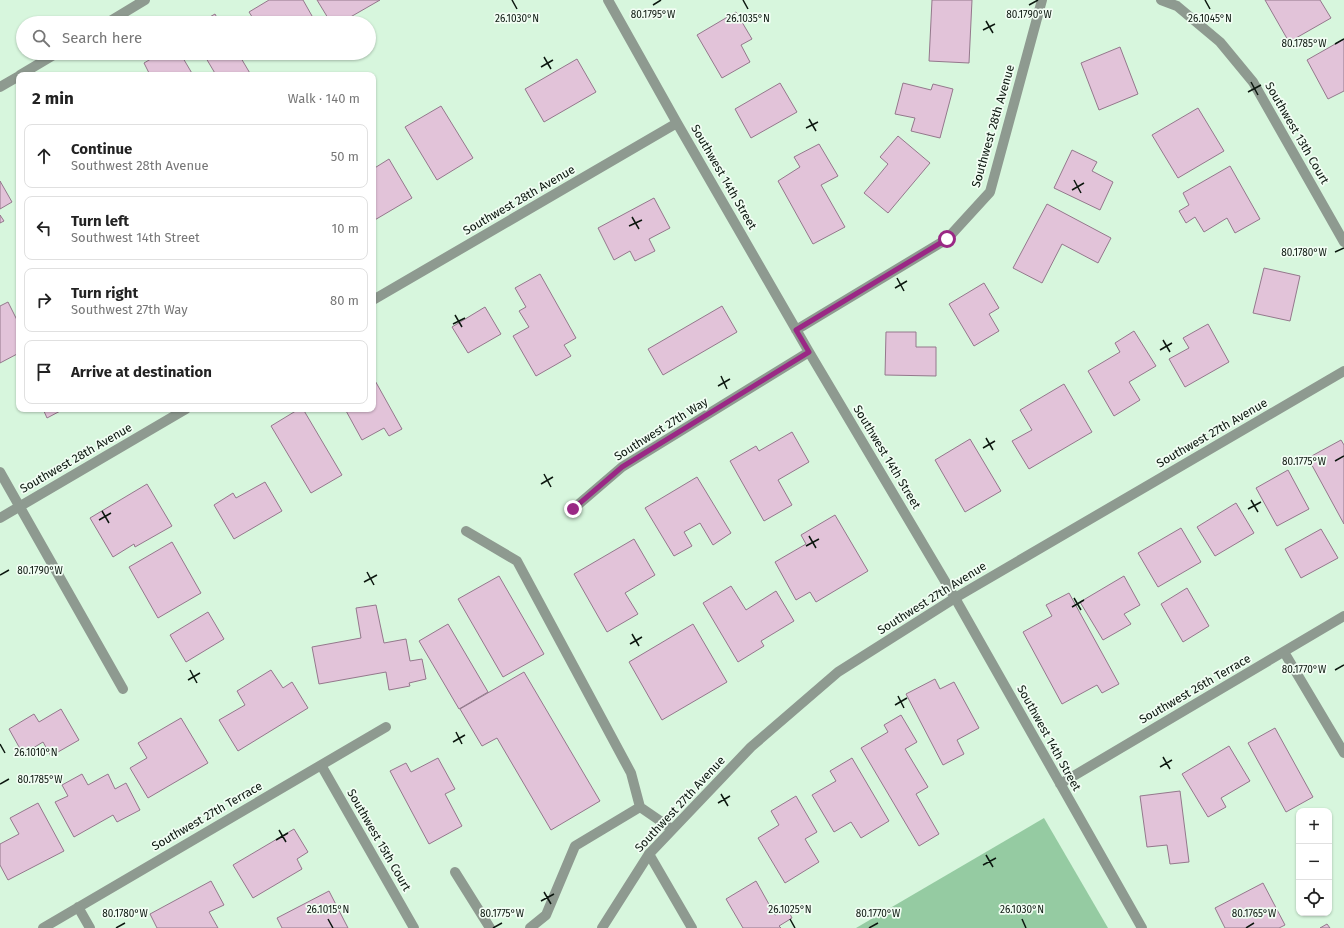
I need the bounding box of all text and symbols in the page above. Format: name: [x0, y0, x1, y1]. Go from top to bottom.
text: 80.1795°W: [631, 9, 676, 21]
text: 80.1790°W: [1006, 9, 1052, 21]
text: 26.1030°N: [495, 13, 539, 25]
text: 26.1035°N: [726, 13, 770, 25]
text: 26.1045°N: [1188, 13, 1232, 25]
search box: [16, 16, 376, 60]
icon: search: [30, 27, 52, 49]
text: Search here: [62, 29, 142, 47]
text: 80.1785°W: [1282, 38, 1327, 50]
street label: Southwest 28th Avenue: [969, 63, 1017, 189]
street label: Southwest 13th Court: [1262, 80, 1332, 187]
text: 2 min: [32, 88, 74, 109]
text: Walk · 140 m: [288, 91, 360, 106]
street label: Southwest 14th Street: [688, 122, 760, 233]
text: Continue: [71, 140, 132, 158]
icon: ahead: [33, 145, 55, 167]
text: 50 m: [331, 149, 359, 164]
text: Southwest 28th Avenue: [71, 158, 209, 173]
street label: Southwest 28th Avenue: [460, 162, 578, 238]
text: Turn left: [71, 212, 129, 230]
icon: left: [33, 217, 55, 239]
text: 10 m: [332, 221, 359, 236]
text: Southwest 14th Street: [71, 230, 200, 245]
route start: [938, 230, 956, 248]
text: 80.1780°W: [1281, 247, 1328, 259]
text: Turn right: [71, 284, 138, 302]
icon: right: [33, 289, 55, 311]
text: 80 m: [330, 293, 359, 308]
text: Southwest 27th Way: [71, 302, 188, 317]
icon: arrive: [33, 361, 55, 383]
text: Arrive at destination: [71, 363, 212, 381]
street label: Southwest 27th Way: [612, 394, 710, 463]
street label: Southwest 27th Avenue: [1154, 396, 1270, 470]
street label: Southwest 14th Street: [850, 402, 924, 512]
street label: Southwest 28th Avenue: [17, 420, 135, 496]
text: 80.1775°W: [1282, 456, 1327, 468]
route end: [564, 500, 582, 518]
street label: Southwest 27th Avenue: [875, 559, 989, 637]
text: 80.1790°W: [17, 565, 63, 577]
street label: Southwest 26th Terrace: [1137, 651, 1253, 727]
text: 80.1770°W: [1282, 664, 1327, 676]
street label: Southwest 14th Street: [1014, 683, 1084, 794]
text: 26.1010°N: [14, 747, 58, 759]
street label: Southwest 27th Avenue: [632, 753, 728, 855]
text: 80.1785°W: [18, 774, 63, 786]
street label: Southwest 27th Terrace: [149, 779, 265, 853]
street label: Southwest 15th Court: [344, 787, 414, 894]
map controls: [1296, 808, 1332, 916]
button: +: [1296, 808, 1332, 844]
button: −: [1296, 844, 1332, 880]
button: locate: [1296, 880, 1332, 916]
text: 26.1015°N: [307, 904, 349, 916]
text: 26.1025°N: [768, 904, 812, 916]
text: 26.1030°N: [1000, 904, 1044, 916]
text: 80.1780°W: [102, 908, 149, 920]
text: 80.1775°W: [480, 908, 525, 920]
text: 80.1770°W: [856, 908, 901, 920]
text: 80.1765°W: [1232, 908, 1277, 920]

